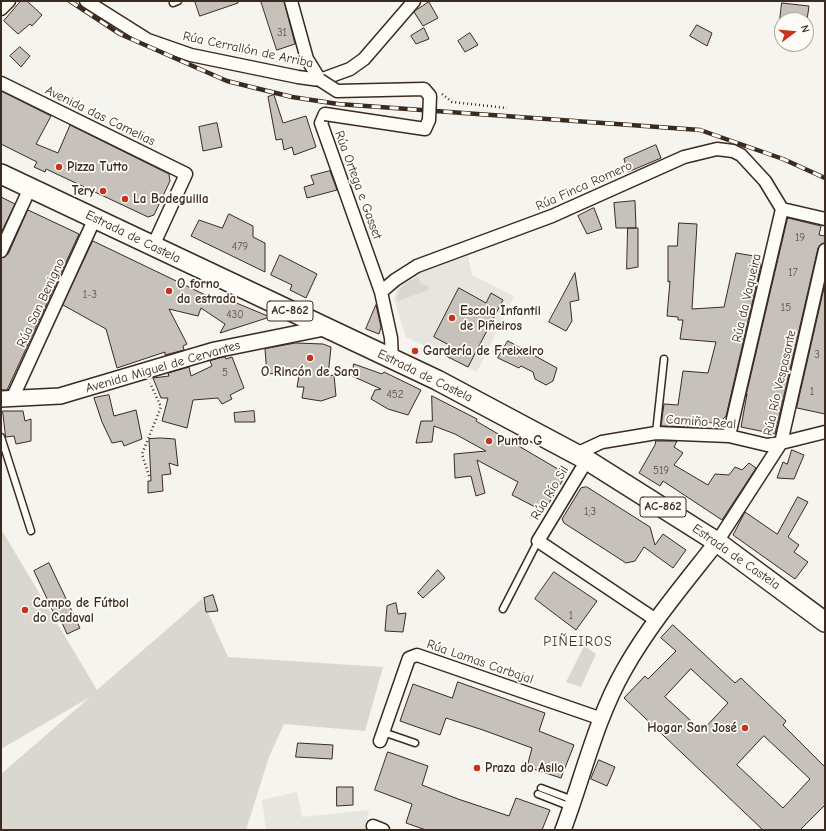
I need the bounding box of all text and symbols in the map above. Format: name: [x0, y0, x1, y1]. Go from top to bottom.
north arrow: [774, 12, 814, 52]
text: N: [798, 24, 812, 34]
house number: 31: [277, 26, 287, 40]
street label: Rúa Cerrallón de Arriba: [181, 29, 315, 71]
street label: Avenida das Camelias: [42, 83, 158, 149]
street label: Rúa Ortega e Gasset: [331, 128, 385, 242]
street label: Rúa Finca Romero: [533, 158, 635, 214]
place label: Pizza Tutto: [67, 159, 128, 175]
marker: Pizza Tutto: [54, 162, 64, 172]
place label: Tery: [72, 183, 95, 199]
marker: Tery: [98, 186, 108, 196]
place label: La Bodeguilla: [133, 191, 208, 207]
marker: La Bodeguilla: [120, 194, 130, 204]
street label: Estrada de Castela: [83, 207, 183, 267]
house number: 19: [795, 231, 805, 245]
house number: 479: [232, 240, 248, 254]
street label: Rúa da Vaqueira: [729, 252, 765, 344]
street label: Rúa San Benigno: [14, 256, 68, 350]
house number: 17: [788, 266, 798, 280]
place label: O forno da estrada: [177, 276, 236, 307]
marker: O forno da estrada: [164, 286, 174, 296]
house number: 1-3: [83, 288, 97, 302]
road number: AC-862: [267, 301, 313, 321]
house number: 15: [781, 301, 791, 315]
place label: Escola Infantil de Piñeiros: [460, 303, 541, 334]
house number: 430: [226, 308, 244, 322]
marker: Escola Infantil de Piñeiros: [447, 313, 457, 323]
street label: Rúa Río Vespasante: [760, 329, 800, 437]
street label: Avenida Miguel de Cervantes: [84, 337, 242, 397]
place label: Gardería de Freixeiro: [423, 343, 544, 359]
street label: Estrada de Castela: [375, 346, 475, 406]
marker: Gardería de Freixeiro: [410, 346, 420, 356]
house number: 3: [814, 348, 820, 362]
marker: O Rincón de Sara: [305, 353, 315, 363]
place label: O Rincón de Sara: [261, 364, 359, 380]
house number: 5: [222, 366, 228, 380]
house number: 1: [810, 385, 814, 399]
house number: 452: [386, 388, 404, 402]
street label: Camiño Real: [665, 412, 737, 432]
place label: Punto G: [497, 433, 542, 449]
marker: Punto G: [484, 436, 494, 446]
street label: Rúa Río Sil: [528, 463, 572, 523]
house number: 519: [653, 464, 669, 478]
road number: AC-862: [640, 497, 686, 517]
house number: 1;3: [584, 505, 596, 519]
street label: Estrada de Castela: [689, 521, 783, 593]
place label: Campo de Fútbol do Cadaval: [33, 595, 129, 626]
marker: Campo de Fútbol do Cadaval: [20, 605, 30, 615]
house number: 1: [569, 609, 573, 623]
district label: PIÑEIROS: [543, 634, 613, 650]
street label: Rúa Lamas Carbajal: [425, 636, 535, 688]
place label: Hogar San José: [647, 720, 737, 736]
marker: Hogar San José: [740, 723, 750, 733]
place label: Praza do Asilo: [485, 760, 564, 776]
marker: Praza do Asilo: [472, 763, 482, 773]

